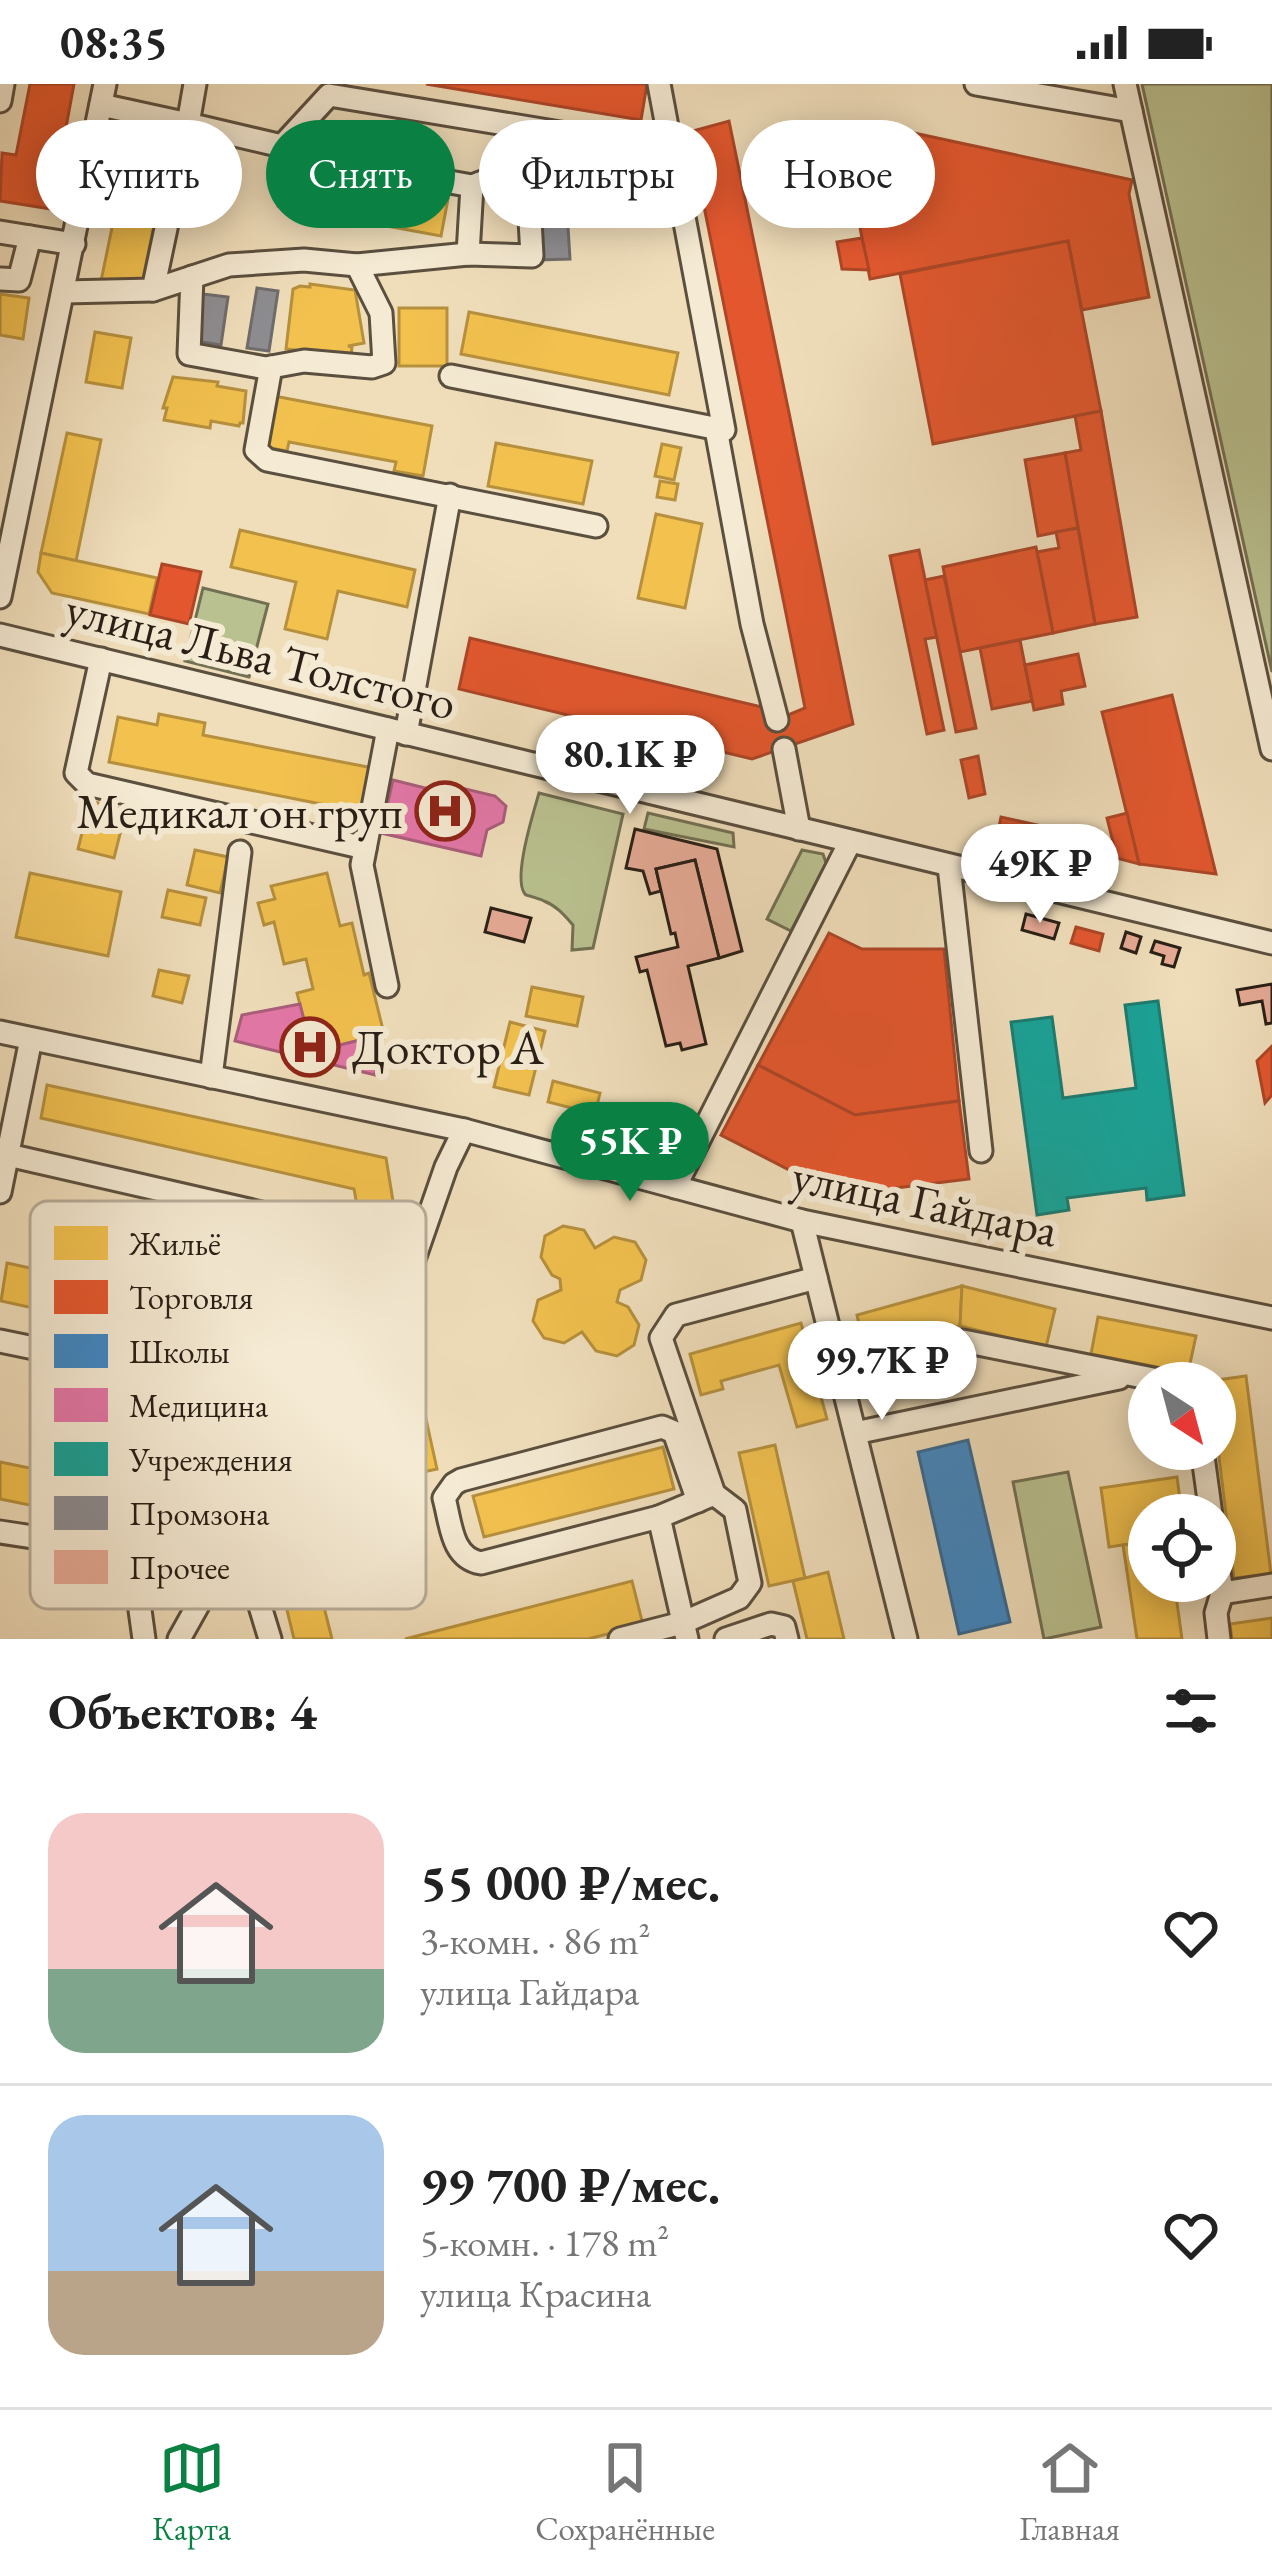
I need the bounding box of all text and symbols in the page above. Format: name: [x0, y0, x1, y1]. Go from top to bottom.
text: 08:35: [60, 13, 168, 71]
chip: Купить: [36, 120, 242, 228]
chip: Снять: [266, 120, 455, 228]
chip: Фильтры: [479, 120, 717, 228]
chip: Новое: [741, 120, 935, 228]
street label: улица Льва Толстого: [59, 577, 463, 733]
pin: 80.1K ₽: [519, 715, 741, 817]
text: 80.1K ₽: [563, 728, 697, 779]
place label: Медикал он груп: [77, 780, 403, 842]
hospital icon: Медикал он груп: [414, 780, 476, 842]
pin: 49K ₽: [956, 824, 1124, 926]
text: 49K ₽: [988, 837, 1092, 888]
hospital icon: Доктор А: [279, 1016, 341, 1078]
place label: Доктор А: [352, 1016, 544, 1078]
pin: 55K ₽: [546, 1102, 714, 1204]
text: 55K ₽: [578, 1115, 682, 1166]
street label: улица Гайдара: [787, 1144, 1064, 1261]
legend: [30, 1201, 426, 1609]
text: Жильё: [128, 1222, 221, 1265]
text: Торговля: [129, 1276, 253, 1319]
pin: 99.7K ₽: [771, 1321, 993, 1423]
text: Школы: [129, 1330, 230, 1373]
text: 99.7K ₽: [815, 1334, 949, 1385]
north arrow: [1128, 1362, 1236, 1470]
map controls: [1128, 1362, 1236, 1602]
text: Медицина: [129, 1384, 269, 1427]
text: Учреждения: [128, 1438, 292, 1481]
text: Промзона: [129, 1492, 270, 1535]
button: locate: [1128, 1494, 1236, 1602]
text: Прочее: [129, 1546, 230, 1589]
text: Объектов: 4: [48, 1678, 317, 1744]
icon: filters: [1158, 1678, 1224, 1744]
text: 55 000 ₽/мес.: [420, 1849, 720, 1915]
icon: home: [144, 1861, 288, 2005]
icon: heart: [1158, 1900, 1224, 1966]
text: 3-комн. · 86 m²: [420, 1915, 651, 1966]
text: улица Гайдара: [420, 1966, 639, 2017]
text: 99 700 ₽/мес.: [420, 2151, 720, 2217]
icon: home: [144, 2163, 288, 2307]
icon: heart: [1158, 2202, 1224, 2268]
text: 5-комн. · 178 m²: [420, 2217, 669, 2268]
text: улица Красина: [420, 2268, 651, 2319]
tab: Карта: [152, 2435, 231, 2550]
tab: Сохранённые: [535, 2435, 715, 2550]
tab: Главная: [1019, 2435, 1120, 2550]

